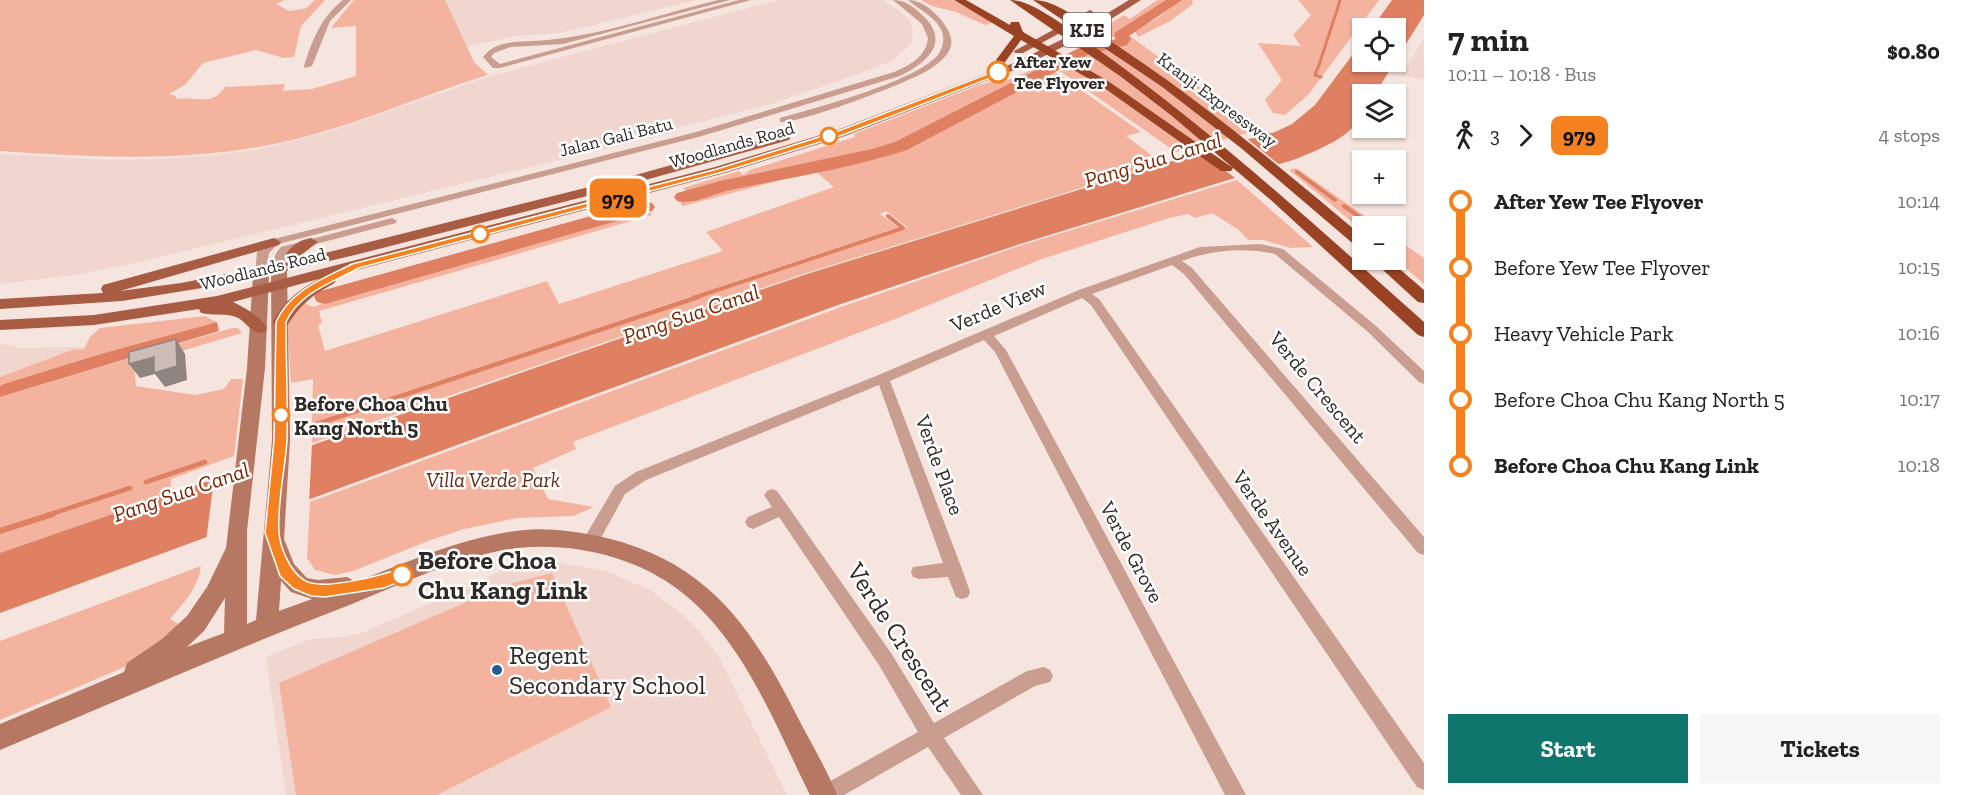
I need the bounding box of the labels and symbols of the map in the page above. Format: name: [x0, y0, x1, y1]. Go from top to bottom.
road number: KJE: [1063, 13, 1111, 47]
street label: Kranji Expressway: [1153, 48, 1282, 153]
place label: After Yew Tee Flyover: [1014, 51, 1105, 94]
marker: After Yew Tee Flyover: [987, 61, 1009, 83]
street label: Jalan Gali Batu: [557, 112, 675, 162]
street label: Woodlands Road: [667, 117, 797, 173]
water label: Pang Sua Canal: [1081, 126, 1225, 194]
unlabelled marker: [820, 127, 838, 145]
line badge: 979: [584, 178, 652, 218]
unlabelled marker: [471, 225, 489, 243]
street label: Woodlands Road: [198, 243, 328, 295]
street label: Verde View: [946, 275, 1049, 338]
water label: Pang Sua Canal: [619, 278, 763, 350]
street label: Verde Crescent: [1263, 325, 1372, 448]
place label: Before Choa Chu Kang North 5: [294, 391, 448, 440]
marker: Before Choa Chu Kang North 5: [272, 406, 290, 424]
street label: Verde Place: [910, 411, 970, 518]
water label: Pang Sua Canal: [109, 456, 253, 528]
street label: Verde Avenue: [1227, 465, 1319, 581]
park label: Villa Verde Park: [426, 467, 560, 492]
street label: Verde Grove: [1094, 496, 1169, 607]
place label: Before Choa Chu Kang Link: [418, 544, 588, 606]
street label: Verde Crescent: [840, 556, 960, 718]
marker: Before Choa Chu Kang Link: [391, 564, 413, 586]
place label: Regent Secondary School: [509, 639, 706, 701]
marker: Regent Secondary School: [490, 663, 504, 677]

